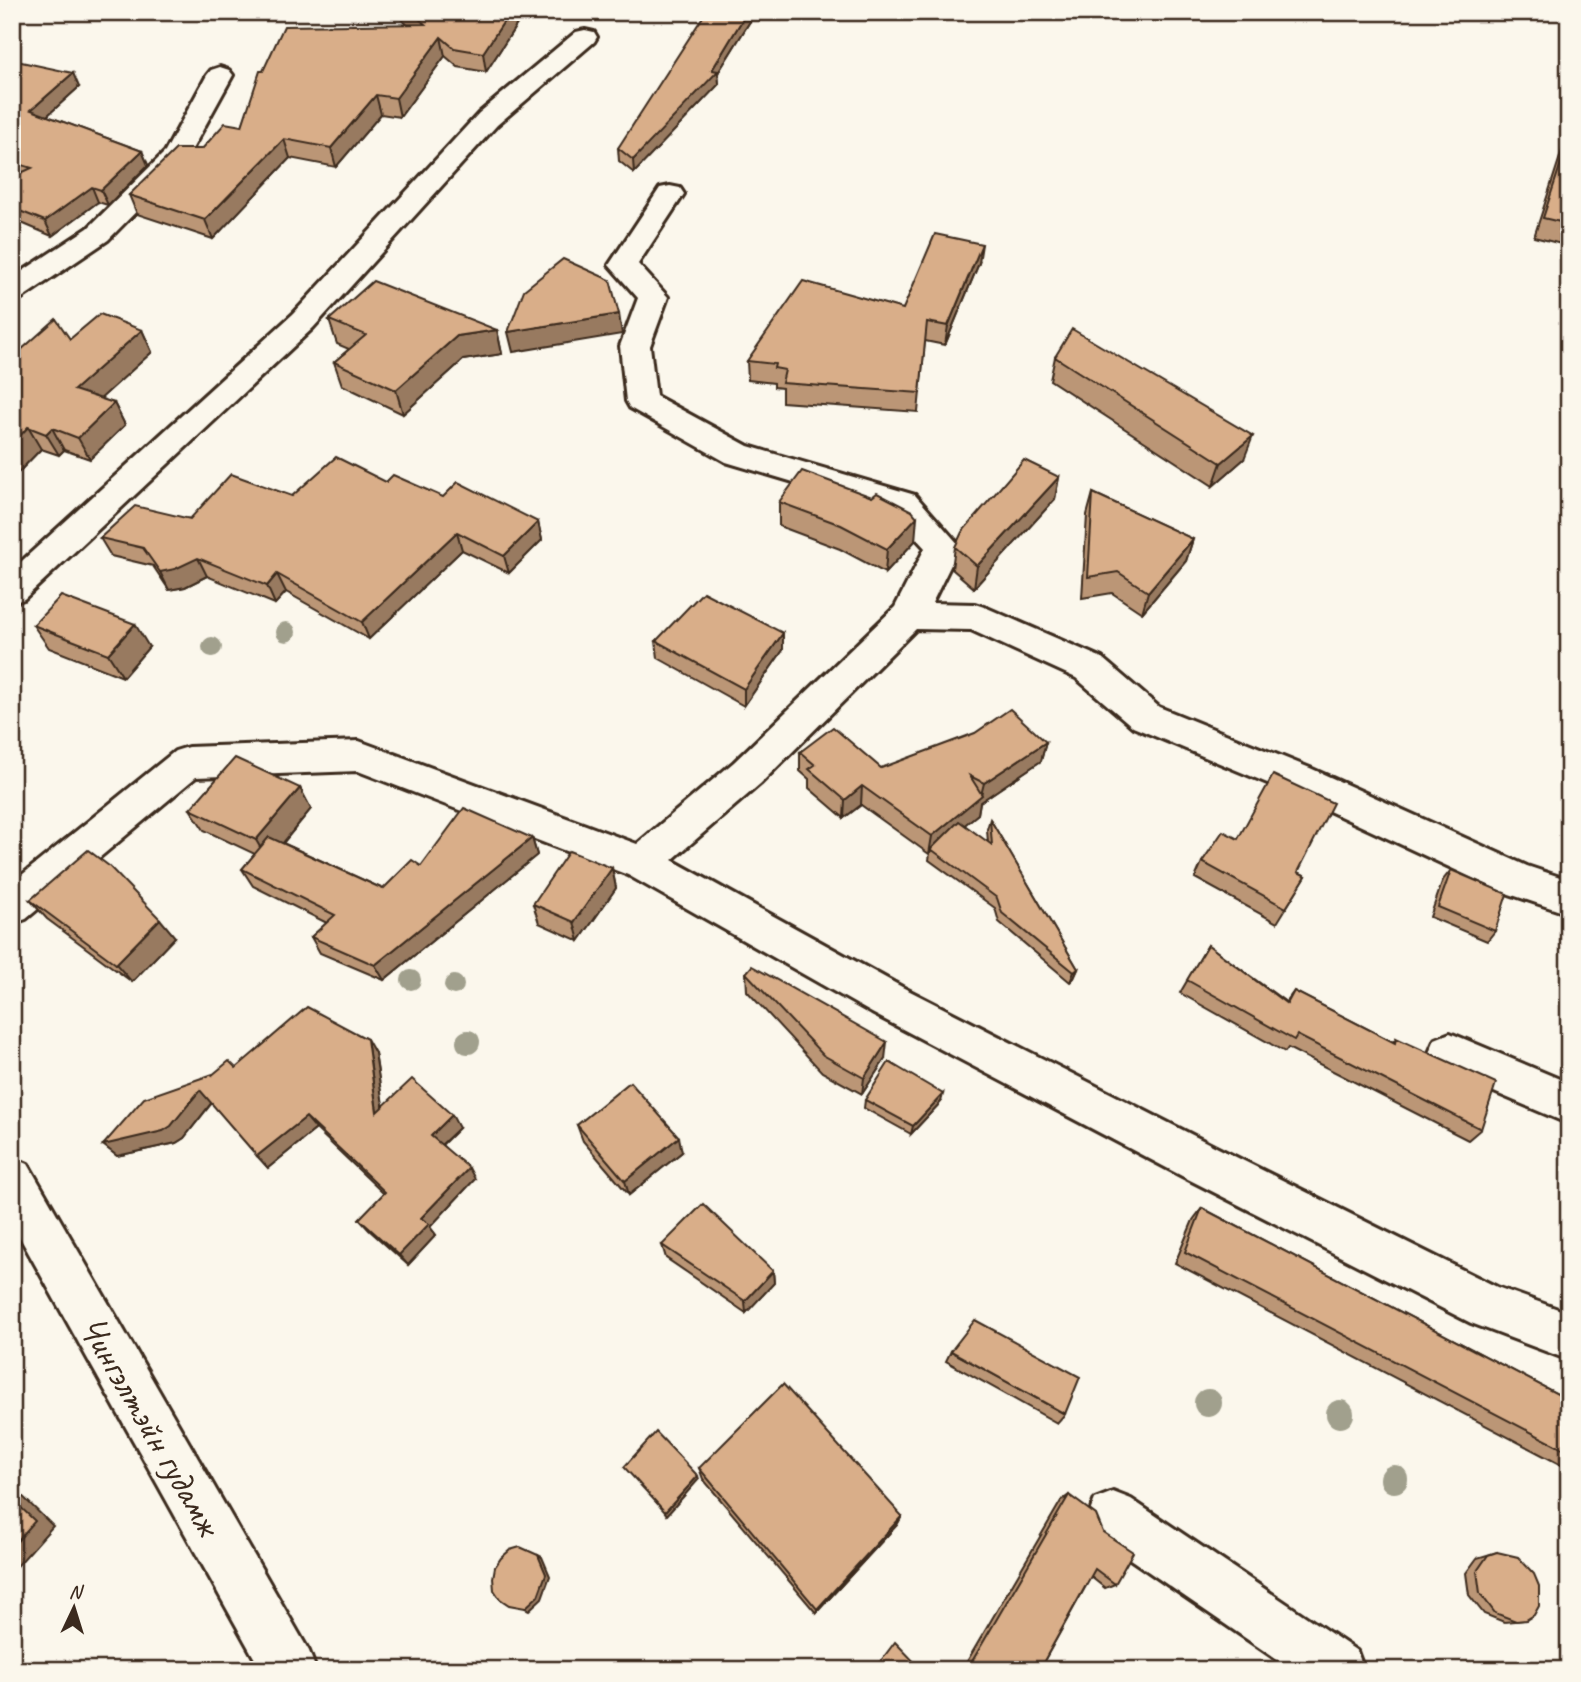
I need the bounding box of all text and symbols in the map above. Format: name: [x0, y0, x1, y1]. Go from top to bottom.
street label: Чингэлтэйн гудамж: [69, 1307, 234, 1547]
north arrow: [38, 1574, 108, 1644]
text: N: [68, 1580, 85, 1605]

